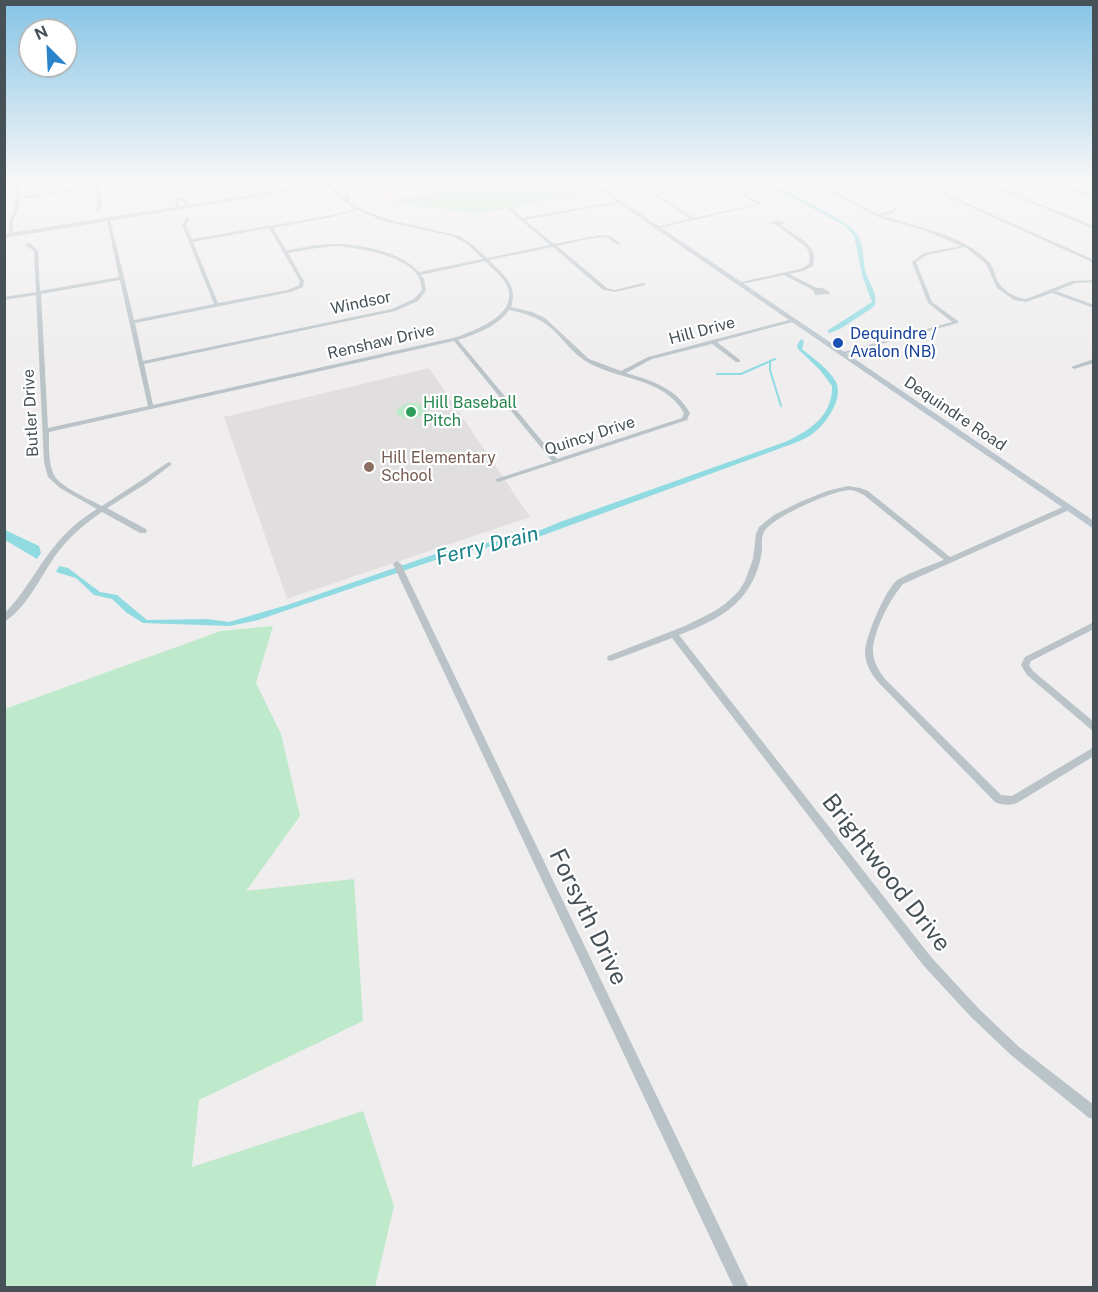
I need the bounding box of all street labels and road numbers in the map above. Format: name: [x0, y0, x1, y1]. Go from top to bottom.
street label: Windsor: [329, 287, 393, 319]
street label: Hill Drive: [667, 313, 737, 349]
street label: Renshaw Drive: [326, 320, 436, 364]
street label: Butler Drive: [19, 368, 43, 458]
street label: Dequindre Road: [900, 373, 1010, 455]
street label: Quincy Drive: [542, 412, 638, 460]
street label: Brightwood Drive: [815, 788, 957, 958]
street label: Forsyth Drive: [543, 844, 633, 990]

